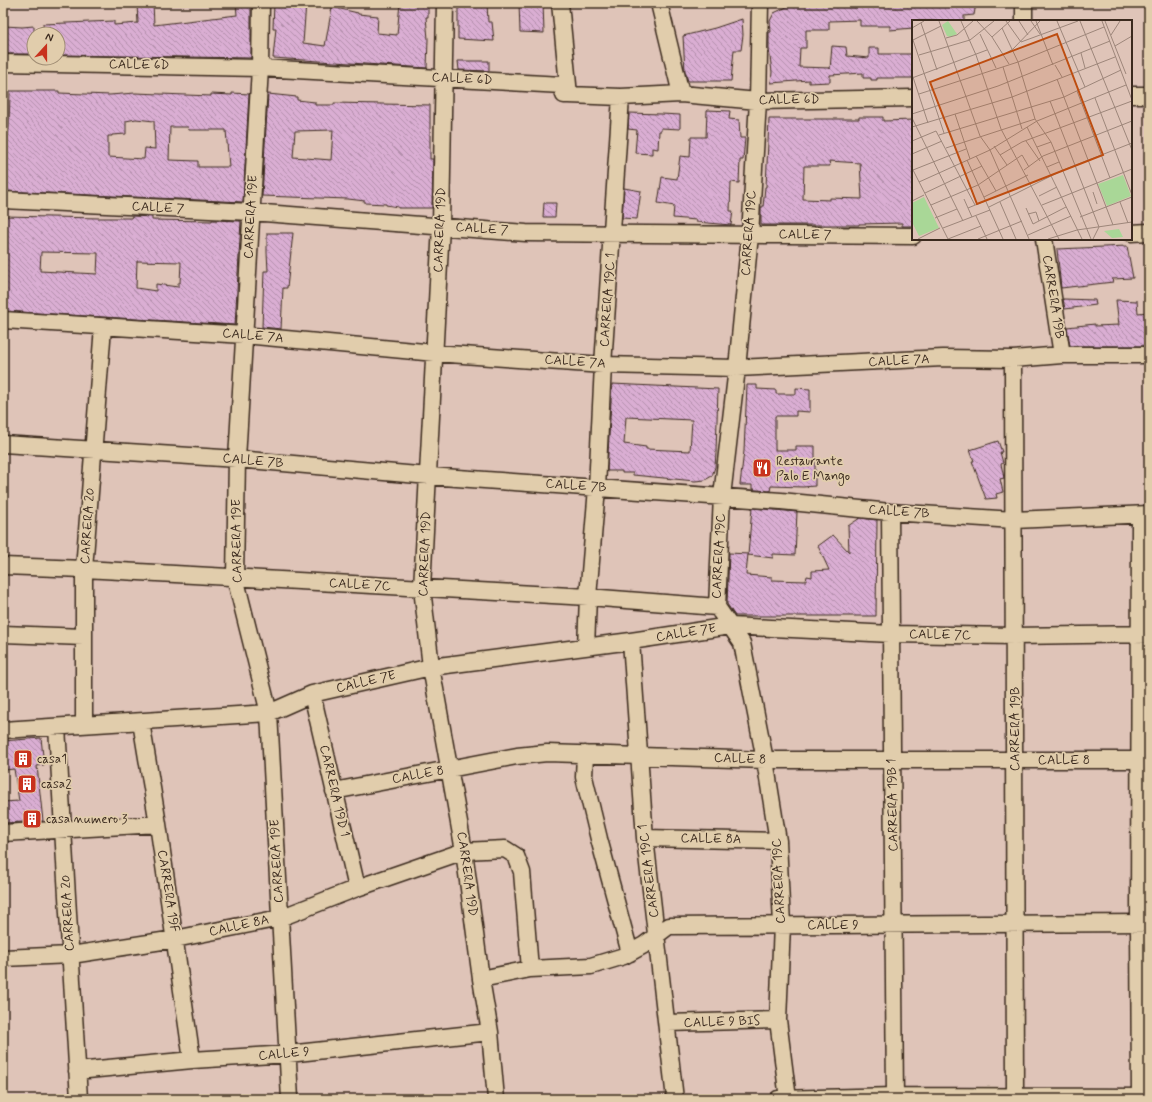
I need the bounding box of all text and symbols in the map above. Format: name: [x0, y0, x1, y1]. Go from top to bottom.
inset map: [912, 20, 1132, 240]
north arrow: [26, 26, 66, 66]
text: N: [43, 30, 55, 45]
street label: CALLE 6D: [109, 56, 169, 74]
street label: CALLE 6D: [431, 69, 493, 89]
street label: CALLE 6D: [759, 91, 819, 109]
street label: CARRERA 19E: [240, 174, 262, 259]
street label: CARRERA 19D: [430, 187, 450, 273]
street label: CARRERA 19C: [738, 190, 760, 276]
street label: CALLE 7: [131, 198, 185, 218]
street label: CALLE 7: [455, 219, 509, 239]
street label: CALLE 7: [778, 226, 832, 244]
street label: CARRERA 19C 1: [596, 252, 620, 348]
street label: CARRERA 19B: [1038, 254, 1068, 340]
street label: CALLE 7A: [222, 325, 284, 347]
street label: CALLE 7A: [544, 351, 606, 373]
street label: CALLE 7A: [868, 351, 930, 371]
street label: CALLE 7B: [222, 450, 284, 472]
place label: Restaurante Palo E Mango: [776, 453, 850, 486]
restaurant icon: Restaurante Palo E Mango: [751, 457, 773, 479]
street label: CALLE 7B: [545, 475, 607, 497]
street label: CARRERA 20: [77, 487, 99, 565]
street label: CARRERA 19E: [228, 498, 246, 583]
street label: CALLE 7B: [868, 501, 930, 523]
street label: CARRERA 19D: [415, 511, 435, 597]
street label: CARRERA 19C: [708, 513, 730, 599]
street label: CALLE 7C: [329, 575, 391, 595]
street label: CALLE 7E: [655, 620, 718, 646]
street label: CALLE 7C: [909, 626, 971, 644]
street label: CALLE 7E: [335, 667, 398, 697]
street label: CARRERA 19B: [1007, 687, 1024, 771]
street label: CARRERA 19D 1: [315, 743, 353, 839]
building icon: casa1: [12, 748, 34, 770]
street label: CALLE 8: [714, 750, 766, 768]
place label: casa1: [37, 751, 67, 768]
street label: CALLE 8: [1038, 752, 1090, 769]
street label: CARRERA 19B 1: [884, 758, 902, 852]
street label: CALLE 8: [391, 762, 445, 788]
building icon: casa2: [16, 773, 38, 795]
place label: casa2: [41, 776, 72, 793]
building icon: casa numero 3: [21, 808, 43, 830]
place label: casa numero 3: [46, 811, 128, 828]
street label: CARRERA 19E: [266, 818, 288, 903]
street label: CARRERA 19C 1: [635, 823, 663, 919]
street label: CALLE 8A: [680, 830, 742, 848]
street label: CARRERA 19D: [453, 831, 481, 917]
street label: CARRERA 19C: [768, 838, 790, 924]
street label: CARRERA 19F: [153, 849, 183, 934]
street label: CARRERA 20: [58, 874, 78, 952]
street label: CALLE 8A: [207, 911, 271, 941]
street label: CALLE 9: [807, 917, 859, 934]
street label: CALLE 9 BIS: [683, 1012, 761, 1032]
street label: CALLE 9: [258, 1043, 310, 1065]

